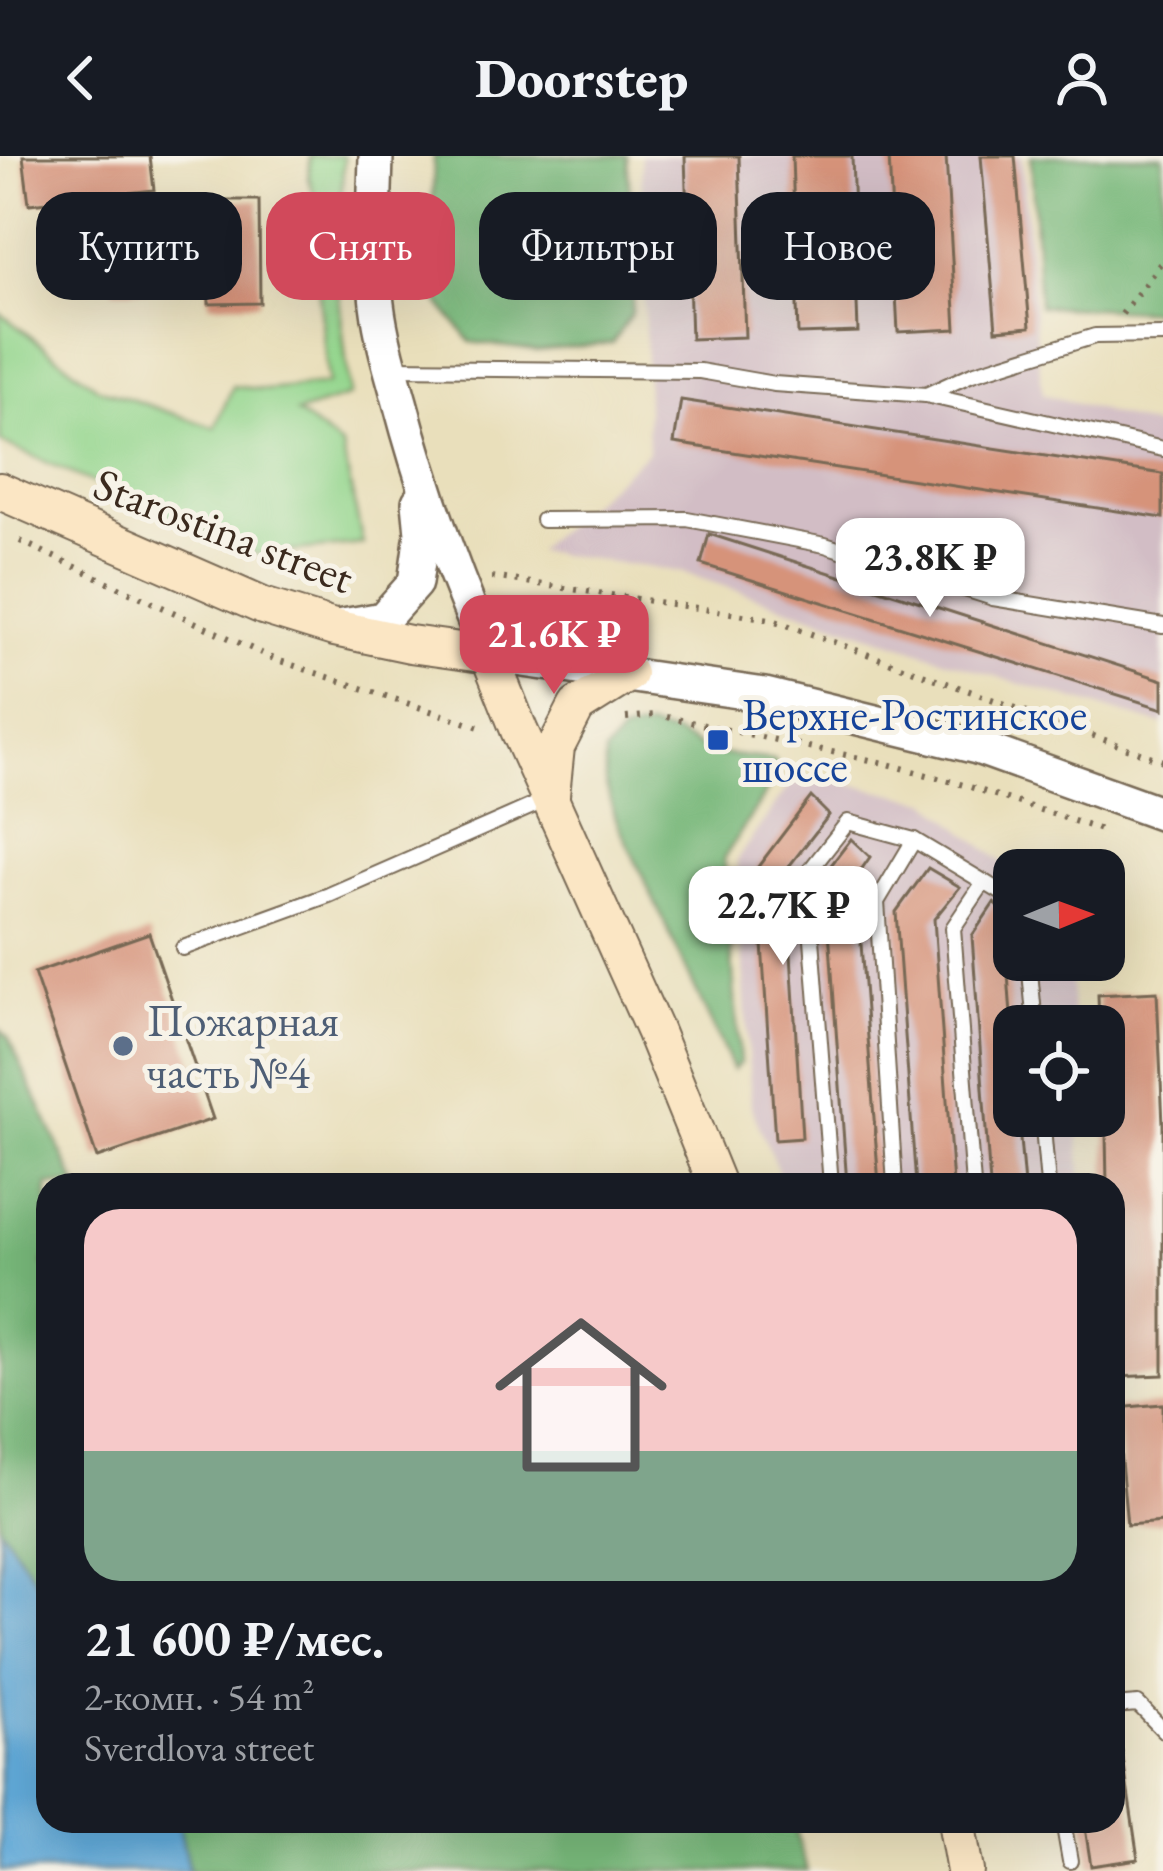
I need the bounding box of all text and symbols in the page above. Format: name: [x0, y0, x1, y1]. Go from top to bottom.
text: Doorstep: [475, 43, 688, 113]
icon: back: [48, 45, 114, 111]
icon: person: [1049, 45, 1115, 111]
chip: Купить: [36, 192, 242, 300]
chip: Снять: [266, 192, 455, 300]
chip: Фильтры: [479, 192, 717, 300]
chip: Новое: [741, 192, 935, 300]
street label: Starostina street: [86, 454, 362, 606]
pin: 23.8K ₽: [819, 518, 1041, 620]
text: 23.8K ₽: [863, 531, 997, 582]
pin: 21.6K ₽: [443, 595, 665, 697]
text: 21.6K ₽: [487, 608, 621, 659]
place label: Верхне-Ростинское шоссе: [742, 685, 1087, 795]
marker: Верхне-Ростинское шоссе: [705, 727, 731, 753]
north arrow: [993, 849, 1125, 981]
map controls: [993, 849, 1125, 1137]
pin: 22.7K ₽: [672, 866, 894, 968]
text: 22.7K ₽: [716, 879, 850, 930]
place label: Пожарная часть №4: [147, 991, 339, 1101]
button: locate: [993, 1005, 1125, 1137]
marker: Пожарная часть №4: [110, 1033, 136, 1059]
icon: home: [473, 1287, 689, 1503]
text: 21 600 ₽/мес.: [84, 1605, 384, 1671]
text: 2-комн. · 54 m²: [84, 1671, 315, 1722]
text: Sverdlova street: [84, 1722, 314, 1773]

